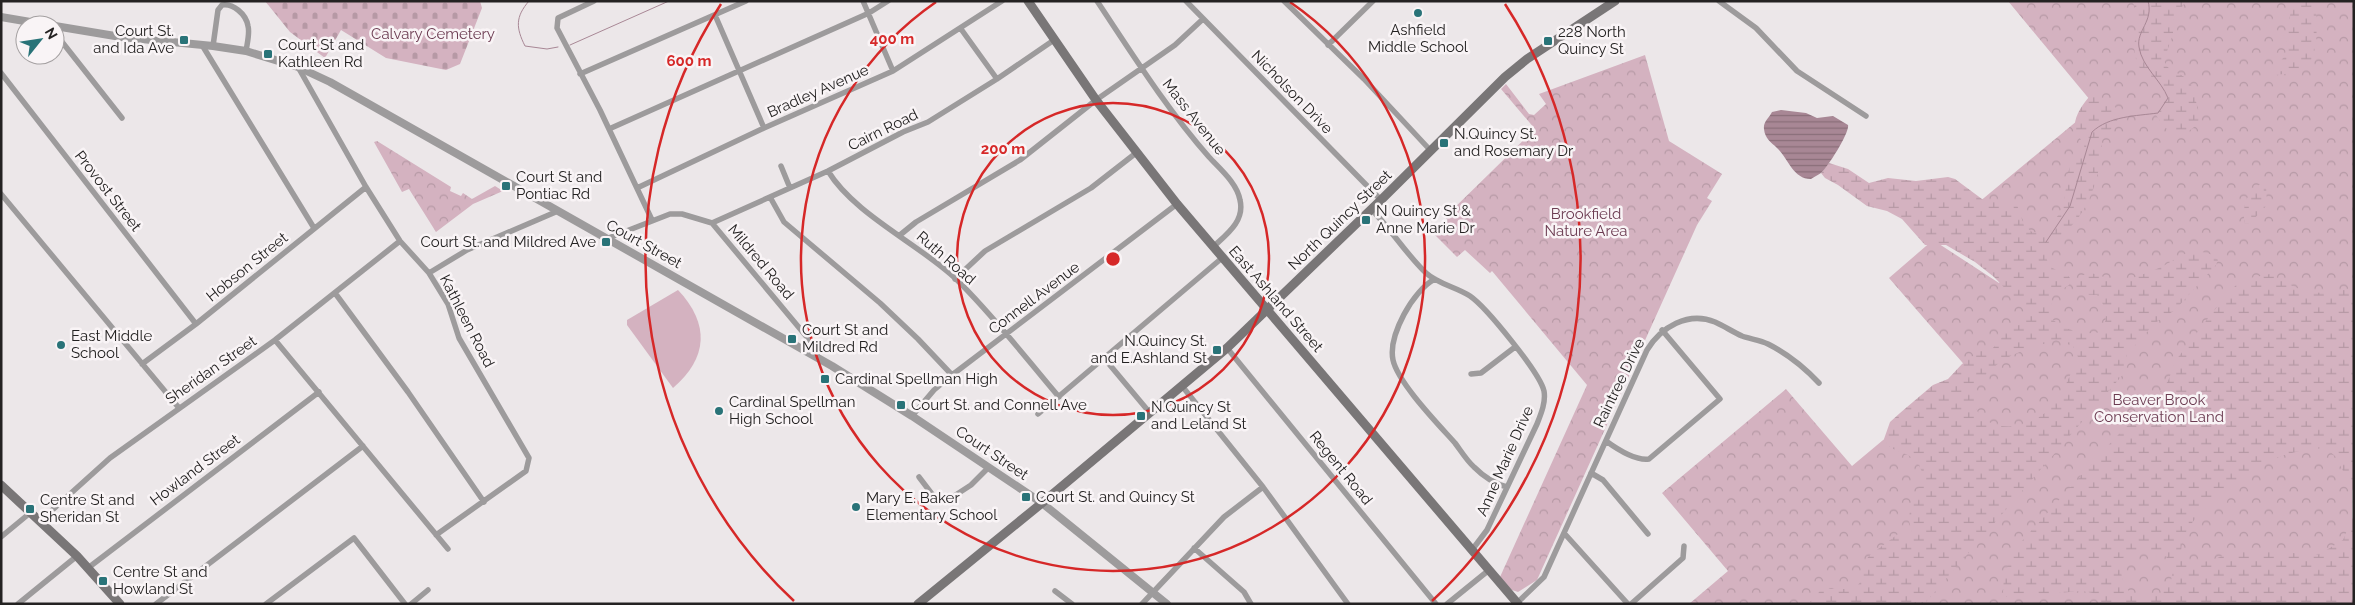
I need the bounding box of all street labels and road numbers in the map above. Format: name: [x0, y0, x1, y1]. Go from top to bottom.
street label: Nicholson Drive: [1248, 46, 1337, 138]
street label: Bradley Avenue: [764, 61, 872, 121]
street label: Mass Avenue: [1159, 75, 1229, 159]
street label: Cairn Road: [845, 105, 921, 155]
street label: Provost Street: [71, 147, 145, 235]
street label: North Quincy Street: [1285, 166, 1395, 274]
street label: Court Street: [603, 216, 685, 272]
street label: Mildred Road: [724, 221, 798, 303]
street label: Ruth Road: [913, 228, 979, 288]
street label: Hobson Street: [203, 229, 291, 305]
street label: East Ashland Street: [1225, 242, 1327, 356]
street label: Connell Avenue: [985, 258, 1083, 338]
street label: Kathleen Road: [436, 272, 498, 370]
street label: Sheridan Street: [162, 332, 260, 408]
street label: Raintree Drive: [1590, 335, 1648, 431]
street label: Anne Marie Drive: [1473, 403, 1537, 519]
street label: Court Street: [952, 422, 1032, 484]
street label: Regent Road: [1306, 427, 1376, 509]
street label: Howland Street: [147, 430, 243, 510]

